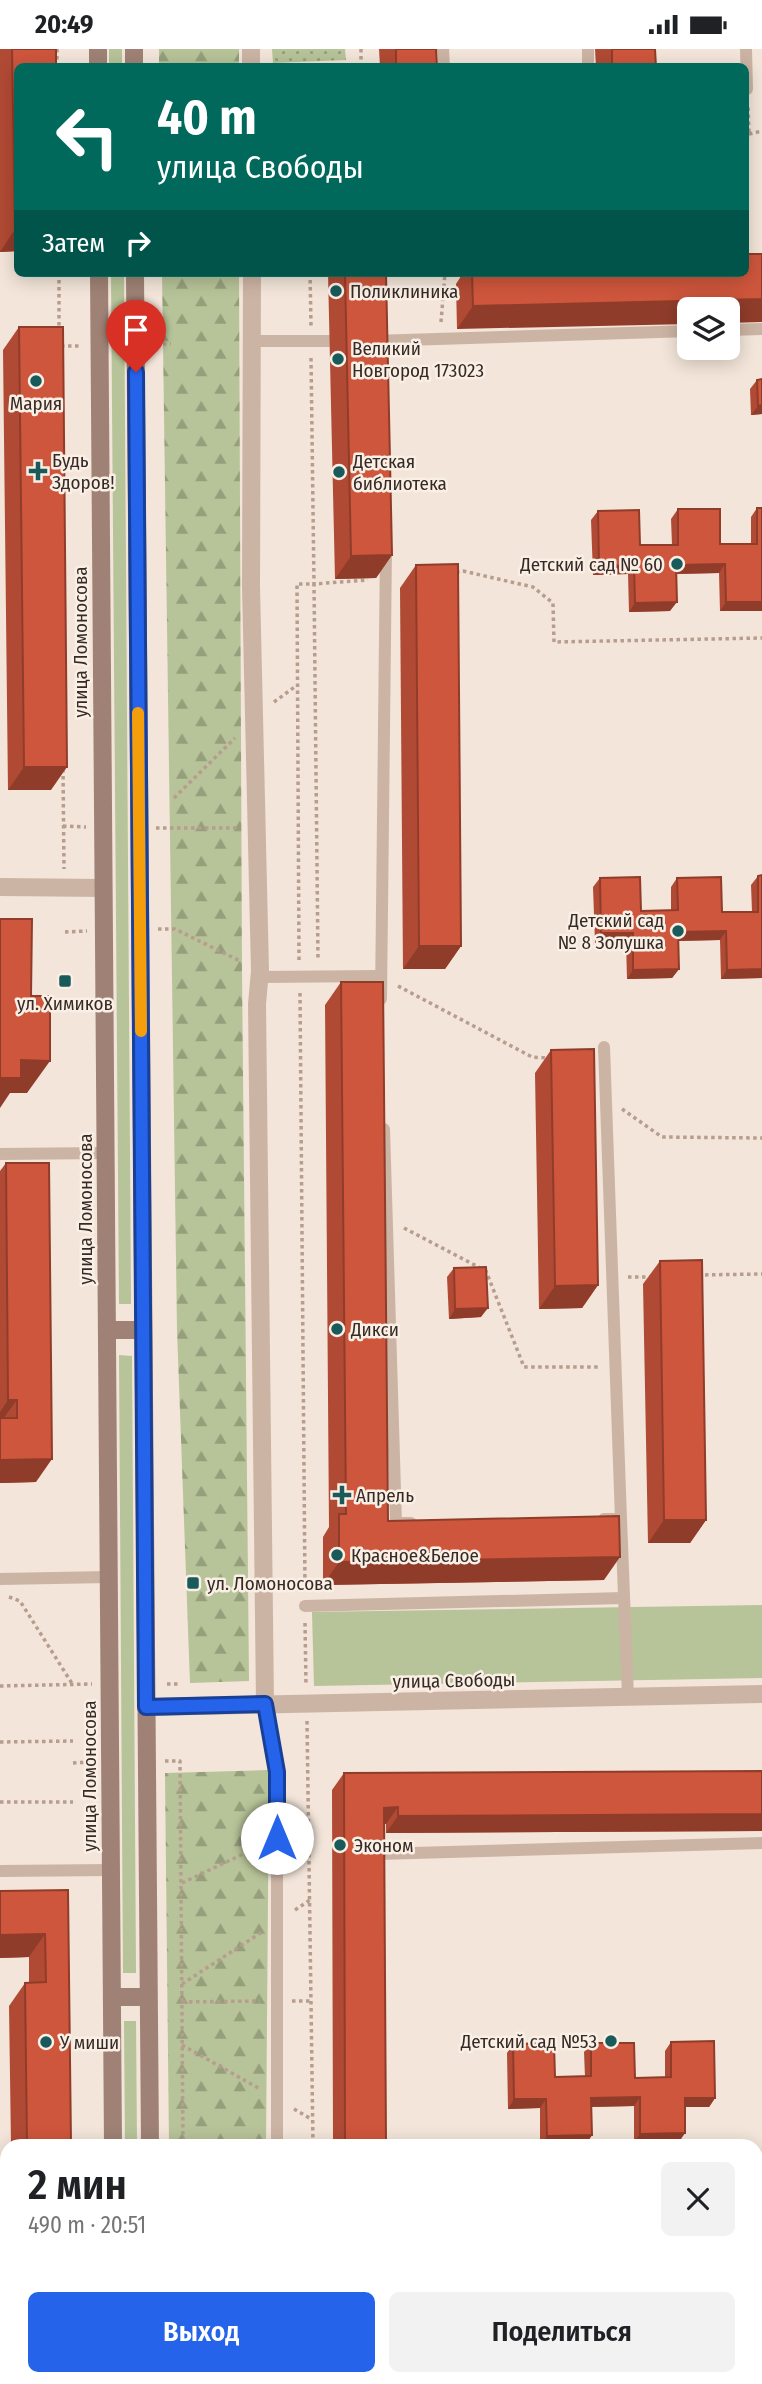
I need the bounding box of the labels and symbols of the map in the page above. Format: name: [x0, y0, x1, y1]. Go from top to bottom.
place label: Поликлиника: [350, 280, 458, 303]
marker: Поликлиника: [328, 283, 344, 299]
pin: [106, 300, 166, 372]
place label: Великий Новгород 173023: [352, 337, 484, 382]
marker: Великий Новгород 173023: [330, 351, 346, 367]
marker: Мария: [28, 373, 44, 389]
place label: Мария: [10, 392, 62, 415]
place label: Будь Здоров!: [52, 449, 115, 494]
place label: Детская библиотека: [352, 450, 447, 495]
marker: Будь Здоров!: [30, 463, 46, 479]
marker: Детская библиотека: [331, 464, 347, 480]
place label: Детский сад № 60: [519, 553, 663, 576]
marker: Детский сад № 60: [669, 556, 685, 572]
street label: улица Ломоносова: [69, 566, 92, 718]
place label: Детский сад № 8 Золушка: [558, 909, 664, 954]
marker: Детский сад № 8 Золушка: [670, 923, 686, 939]
marker: ул. Химиков: [57, 973, 73, 989]
place label: ул. Химиков: [17, 992, 113, 1015]
street label: улица Ломоносова: [74, 1133, 97, 1285]
place label: Дикси: [350, 1318, 399, 1341]
marker: Дикси: [329, 1321, 345, 1337]
place label: Апрель: [356, 1484, 414, 1507]
marker: Апрель: [334, 1487, 350, 1503]
place label: Красное&Белое: [351, 1544, 479, 1567]
marker: Красное&Белое: [329, 1547, 345, 1563]
place label: ул. Ломоносова: [207, 1572, 333, 1595]
marker: ул. Ломоносова: [185, 1575, 201, 1591]
street label: улица Свободы: [392, 1668, 516, 1693]
street label: улица Ломоносова: [78, 1700, 101, 1852]
position arrow: [240, 1801, 314, 1875]
place label: Эконом: [354, 1834, 414, 1857]
marker: Эконом: [332, 1837, 348, 1853]
place label: Детский сад №53: [460, 2030, 597, 2053]
place label: У миши: [59, 2031, 119, 2054]
marker: Детский сад №53: [603, 2033, 619, 2049]
marker: У миши: [38, 2034, 54, 2050]

